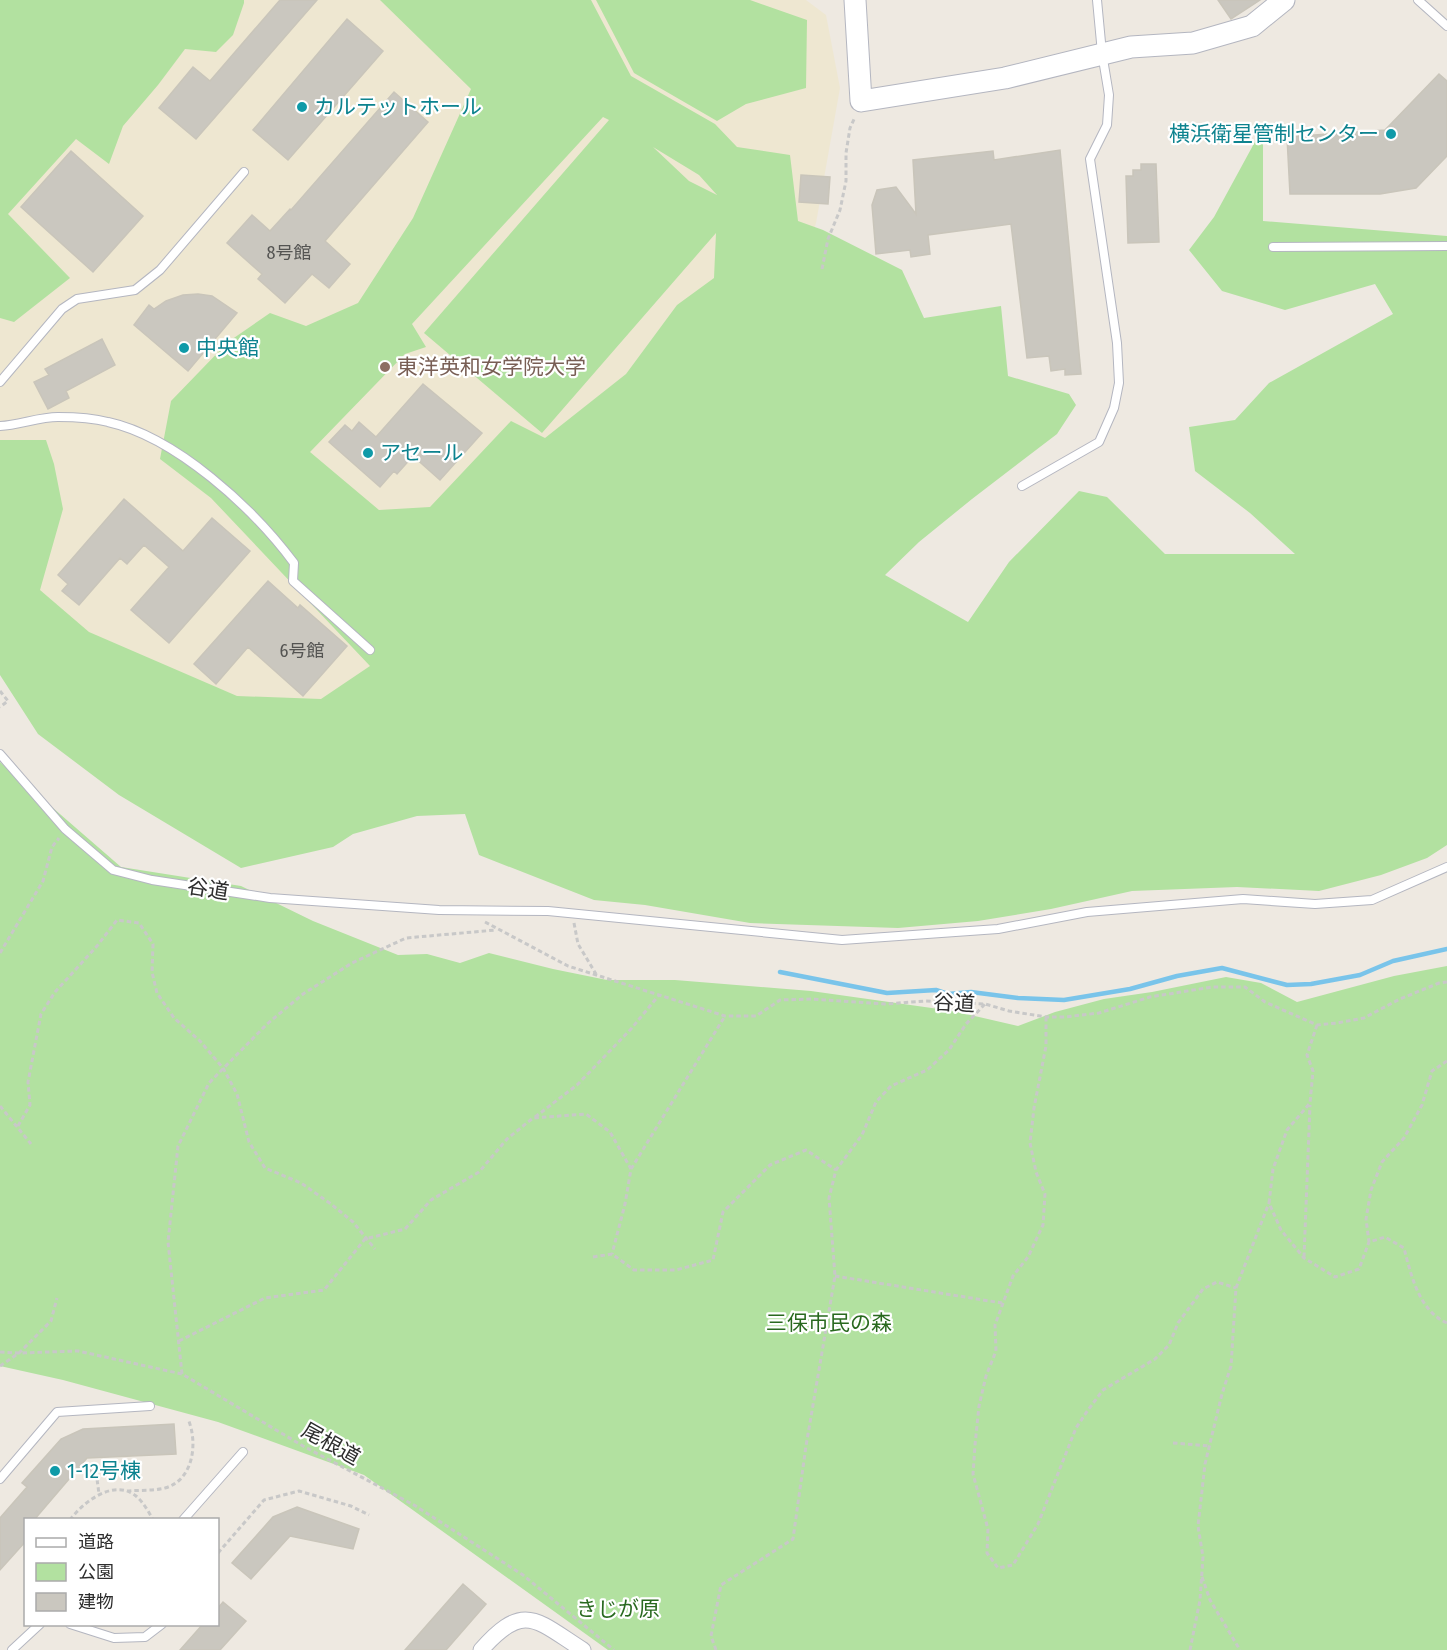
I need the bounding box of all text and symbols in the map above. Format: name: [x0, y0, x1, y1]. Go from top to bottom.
place label: カルテットホール: [314, 94, 482, 120]
marker: カルテットホール: [295, 100, 309, 114]
place label: 横浜衛星管制センター: [1169, 121, 1379, 147]
marker: 横浜衛星管制センター: [1384, 127, 1398, 141]
house number: 8号館: [267, 242, 312, 264]
place label: 中央館: [196, 335, 259, 361]
marker: 中央館: [177, 341, 191, 355]
place label: 東洋英和女学院大学: [397, 354, 586, 380]
marker: 東洋英和女学院大学: [378, 360, 392, 374]
place label: アセール: [380, 440, 464, 466]
marker: アセール: [361, 446, 375, 460]
house number: 6号館: [280, 640, 324, 662]
street label: 谷道: [185, 873, 231, 905]
street label: 谷道: [932, 989, 976, 1017]
park label: 三保市民の森: [766, 1310, 892, 1336]
street label: 尾根道: [297, 1417, 365, 1471]
place label: 1-12号棟: [67, 1458, 141, 1484]
marker: 1-12号棟: [48, 1464, 62, 1478]
legend: [24, 1518, 219, 1626]
text: 道路: [78, 1531, 114, 1553]
text: 公園: [78, 1561, 114, 1583]
text: 建物: [78, 1591, 114, 1613]
park label: きじが原: [576, 1596, 660, 1622]

